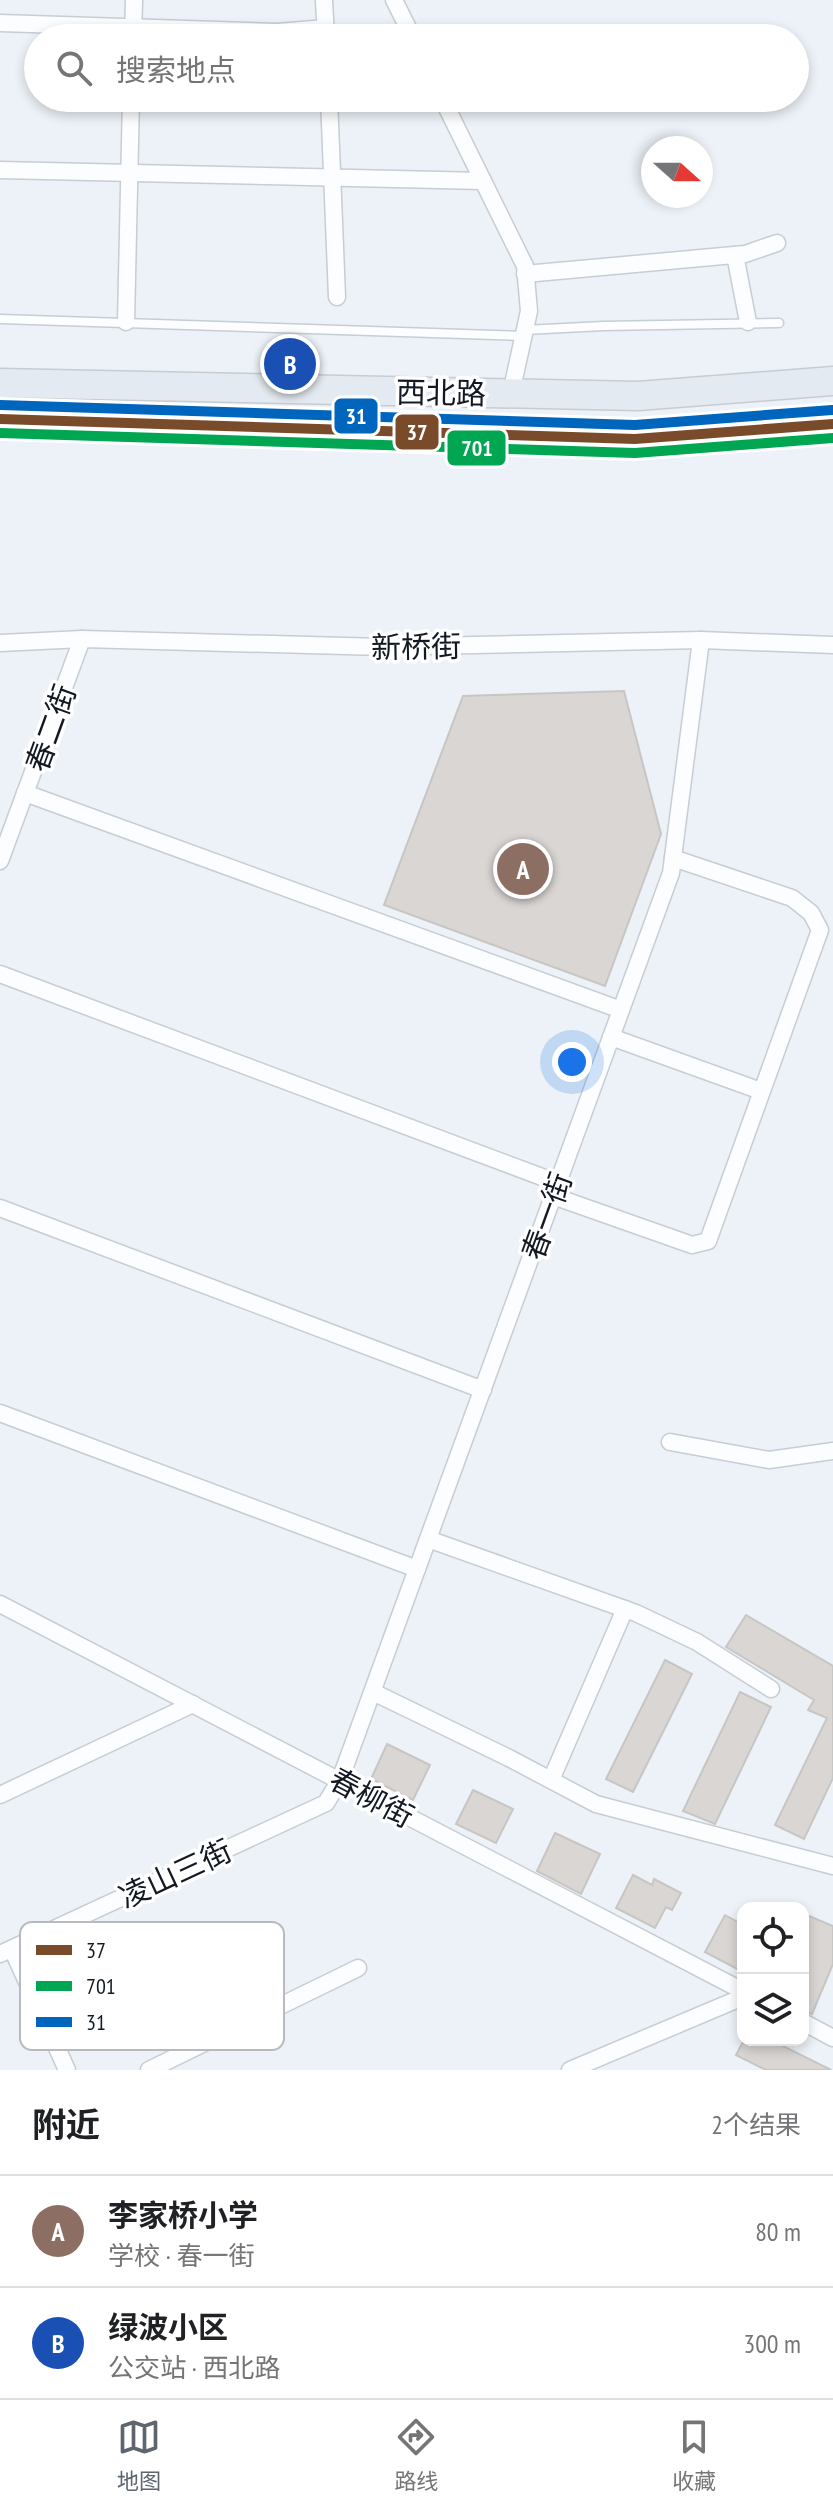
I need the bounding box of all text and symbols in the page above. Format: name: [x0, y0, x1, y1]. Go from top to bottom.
search box: [24, 24, 809, 112]
icon: search: [52, 46, 96, 90]
text: 搜索地点: [116, 50, 236, 89]
north arrow: [641, 136, 713, 208]
pin: B: [264, 334, 316, 394]
street label: 西北路: [396, 372, 486, 412]
line badge: 31: [333, 397, 379, 435]
text: 31: [345, 402, 367, 430]
line badge: 37: [394, 413, 440, 451]
text: 37: [406, 418, 428, 446]
line badge: 701: [446, 429, 507, 467]
text: 701: [461, 434, 493, 462]
street label: 新桥街: [371, 626, 461, 666]
street label: 春二街: [16, 679, 84, 777]
pin: A: [497, 839, 549, 899]
your location: [552, 1042, 592, 1082]
street label: 春一街: [512, 1167, 580, 1265]
street label: 春柳街: [323, 1759, 421, 1835]
street label: 凌山三街: [112, 1830, 238, 1916]
map controls: [737, 1902, 809, 2046]
button: locate: [737, 1902, 809, 1974]
legend: [20, 1922, 284, 2050]
text: 37: [86, 1936, 106, 1964]
text: 701: [86, 1972, 116, 2000]
button: layers: [737, 1974, 809, 2046]
text: 31: [86, 2008, 106, 2036]
text: 附近: [32, 2102, 100, 2146]
text: 2个结果: [711, 2108, 801, 2141]
text: 李家桥小学: [108, 2195, 258, 2234]
text: A: [51, 2215, 65, 2248]
text: 80 m: [755, 2215, 801, 2248]
text: 学校 · 春一街: [108, 2239, 255, 2272]
text: 绿波小区: [108, 2307, 228, 2346]
text: B: [52, 2327, 64, 2360]
text: 300 m: [743, 2327, 801, 2360]
text: 公交站 · 西北路: [108, 2351, 281, 2384]
tab: 地图: [117, 2415, 161, 2495]
tab: 路线: [394, 2415, 438, 2495]
tab: 收藏: [672, 2415, 716, 2495]

